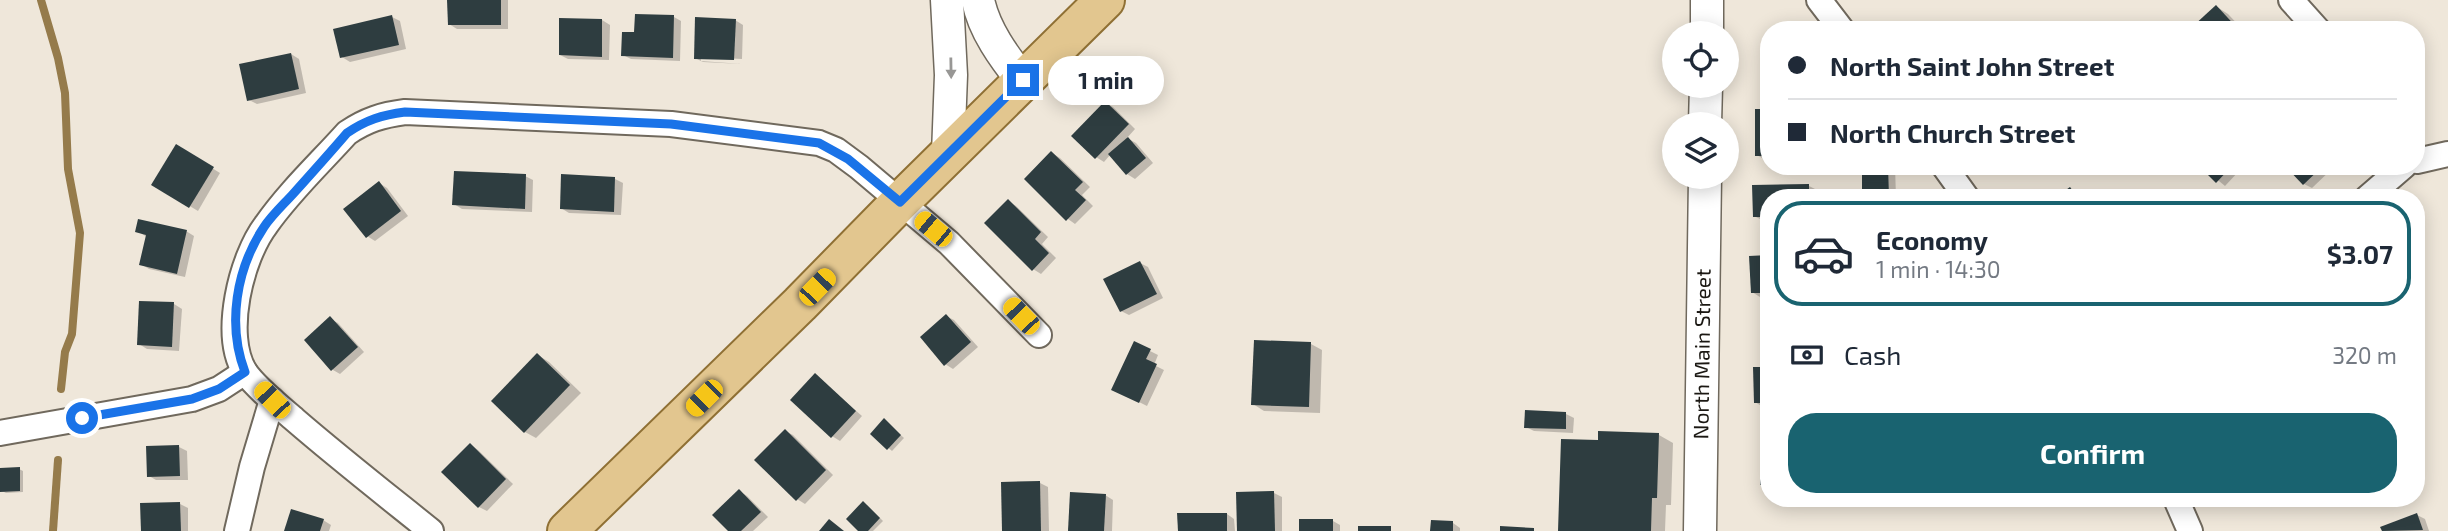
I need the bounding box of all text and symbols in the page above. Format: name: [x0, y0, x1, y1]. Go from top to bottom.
map controls: [1662, 21, 1739, 189]
button: locate: [1662, 21, 1739, 98]
text: North Saint John Street: [1830, 50, 2114, 81]
callout: 1 min: [1048, 56, 1163, 104]
one-way arrow: [945, 57, 956, 79]
route end: [1007, 64, 1039, 96]
text: 1 min: [1078, 66, 1134, 94]
button: layers: [1662, 112, 1739, 189]
text: North Church Street: [1830, 117, 2076, 148]
car: [911, 207, 956, 251]
icon: car: [1792, 222, 1855, 285]
text: Economy: [1876, 224, 1988, 255]
text: $3.07: [2327, 238, 2393, 269]
text: 1 min · 14:30: [1876, 255, 2001, 283]
car: [795, 265, 840, 309]
street label: North Main Street: [1687, 269, 1715, 439]
car: [999, 294, 1044, 338]
icon: cash: [1788, 336, 1826, 374]
text: Cash: [1844, 339, 1901, 370]
text: 320 m: [2332, 341, 2397, 369]
car: [682, 376, 727, 420]
car: [250, 378, 295, 422]
route start: [66, 402, 98, 434]
button: Confirm: [1788, 413, 2397, 493]

